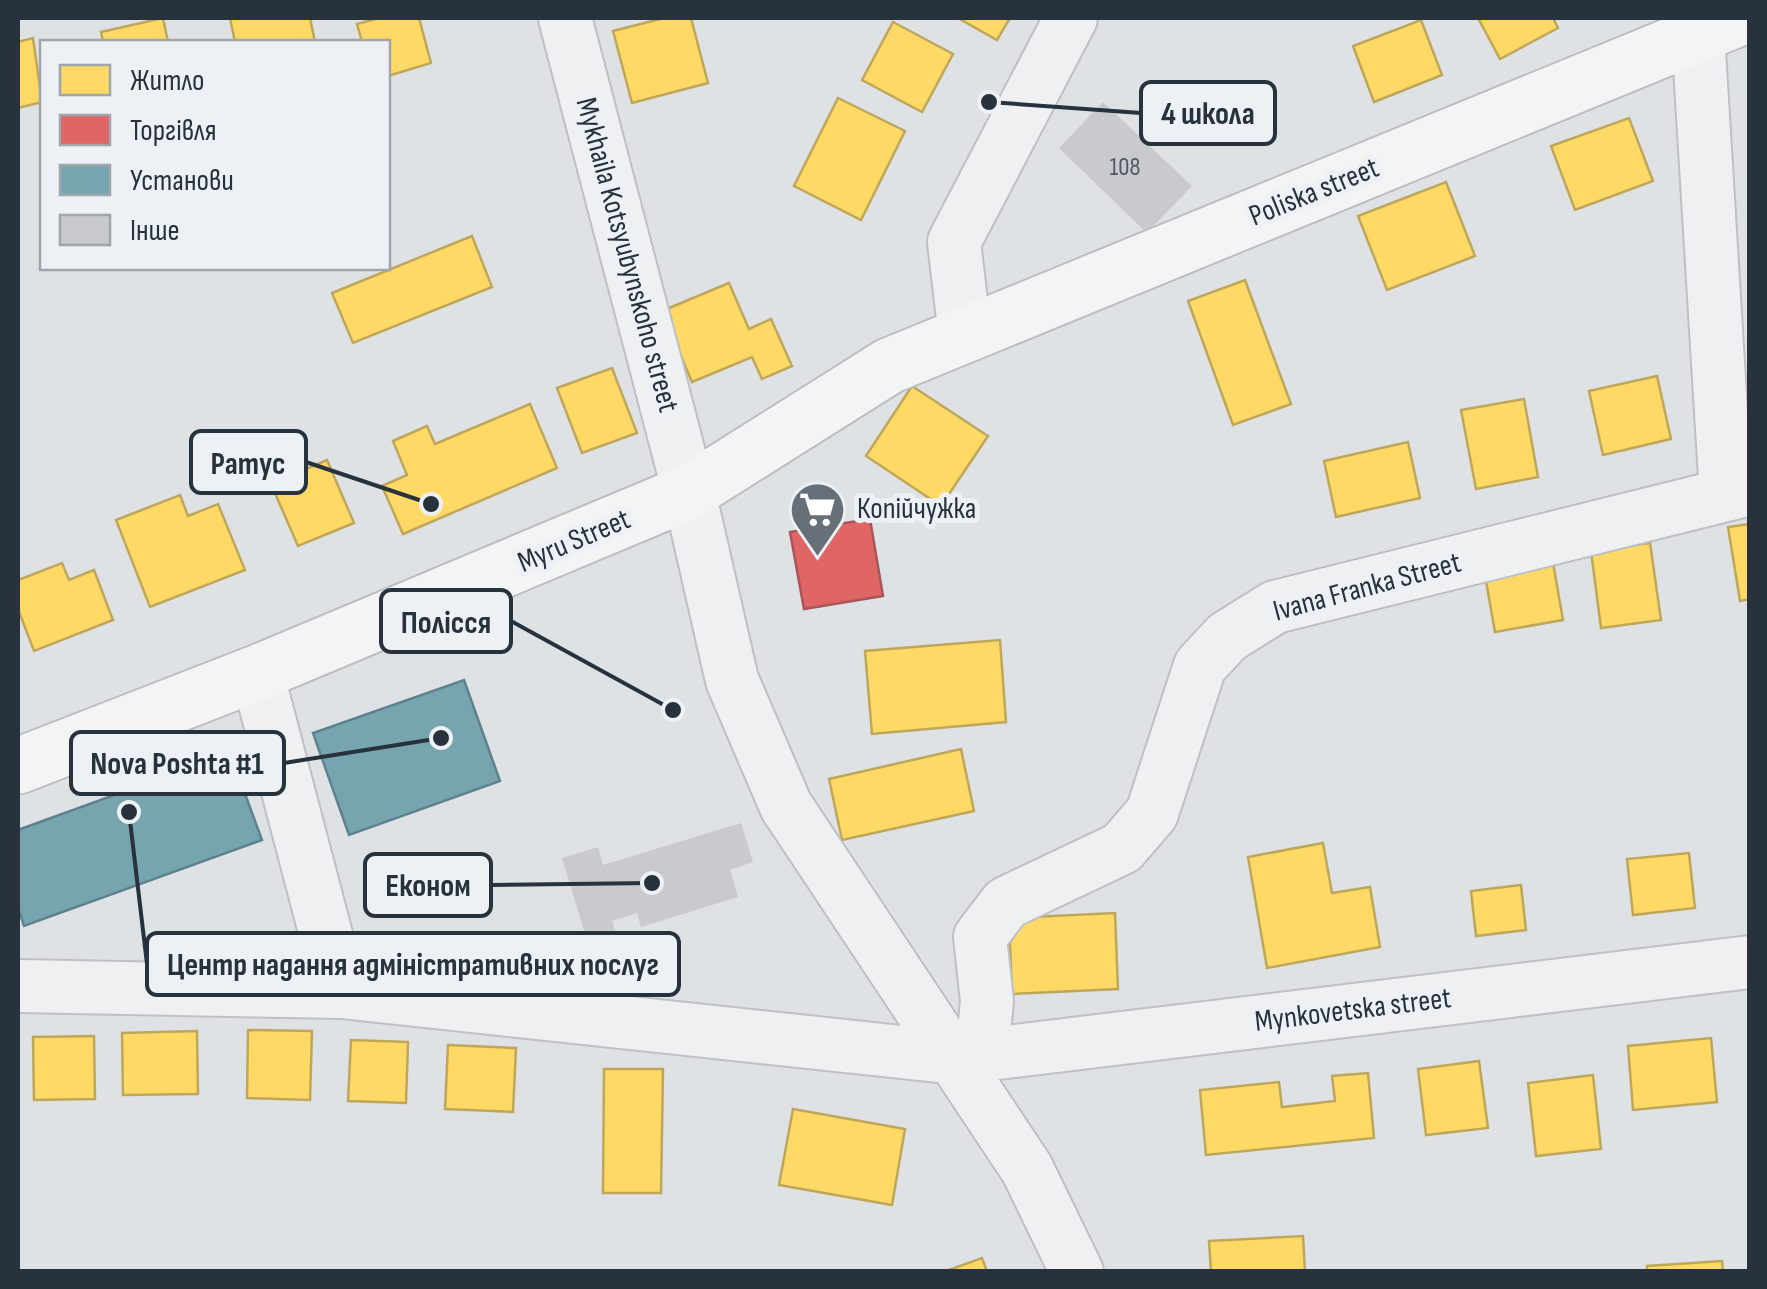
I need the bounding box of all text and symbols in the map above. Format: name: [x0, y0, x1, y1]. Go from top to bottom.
legend: [40, 40, 390, 270]
text: Житло: [130, 63, 204, 99]
callout: 4 школа: [1141, 82, 1275, 144]
street label: Mykhaila Kotsyubynskoho street: [568, 94, 686, 416]
text: 4 школа: [1161, 95, 1255, 134]
text: Торгівля: [130, 113, 216, 149]
street label: Poliska street: [1244, 150, 1384, 234]
house number: 108: [1110, 152, 1140, 183]
text: Установи: [130, 163, 234, 199]
text: Інше: [130, 213, 180, 249]
callout: Ратус: [191, 431, 306, 493]
text: Ратус: [211, 445, 285, 484]
supermarket icon: Копійчужка: [788, 479, 848, 558]
place label: Копійчужка: [857, 491, 976, 527]
street label: Myru Street: [512, 501, 636, 581]
street label: Ivana Franka Street: [1269, 545, 1465, 629]
callout: Полісся: [381, 590, 511, 652]
text: Полісся: [401, 604, 491, 643]
callout: Nova Poshta #1: [71, 732, 284, 794]
text: Nova Poshta #1: [90, 745, 264, 784]
callout: Економ: [365, 854, 491, 916]
text: Економ: [385, 867, 471, 906]
callout: Центр надання адміністративних послуг: [147, 933, 679, 995]
text: Центр надання адміністративних послуг: [167, 946, 659, 985]
street label: Mynkovetska street: [1253, 980, 1453, 1040]

